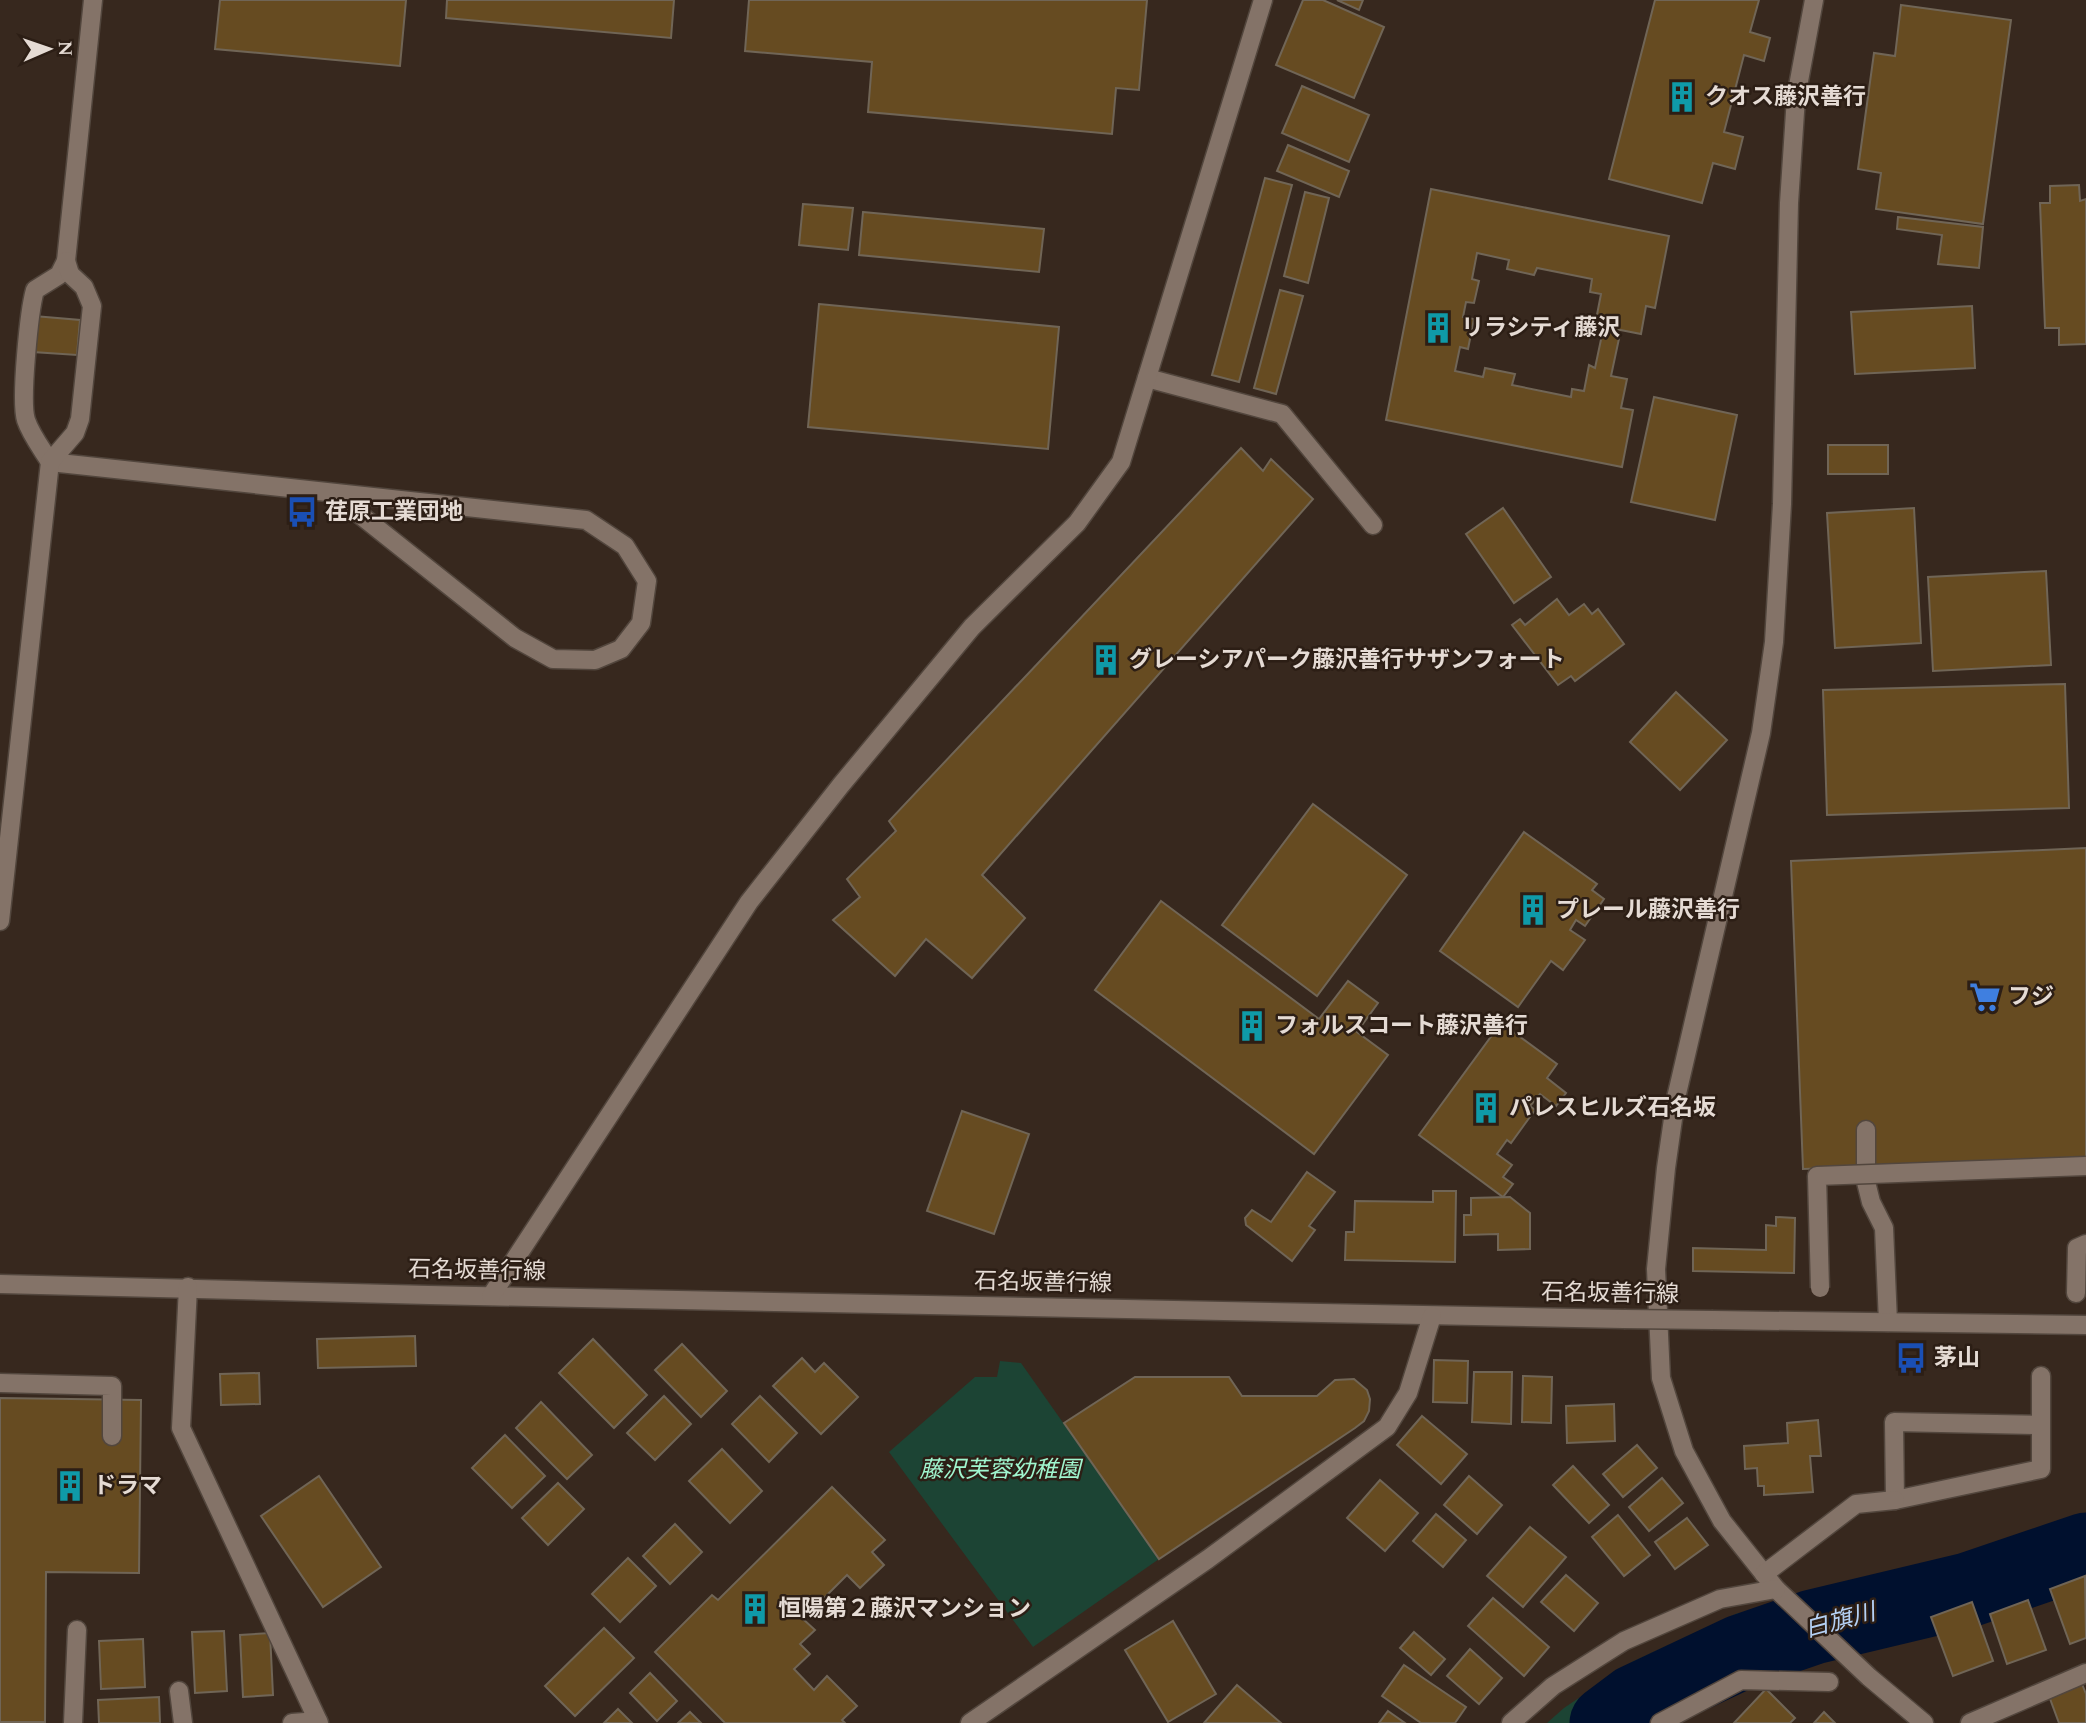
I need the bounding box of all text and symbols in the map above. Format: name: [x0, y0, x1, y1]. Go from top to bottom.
north arrow: [14, 14, 84, 84]
text: N: [50, 40, 79, 57]
building icon: クオス藤沢善行: [1665, 80, 1699, 114]
place label: クオス藤沢善行: [1705, 80, 1866, 115]
building icon: リラシティ藤沢: [1421, 311, 1455, 345]
place label: リラシティ藤沢: [1461, 311, 1620, 346]
bus stop icon: 荏原工業団地: [285, 495, 319, 529]
place label: 荏原工業団地: [325, 495, 463, 530]
building icon: グレーシアパーク藤沢善行サザンフォート: [1089, 643, 1123, 677]
place label: グレーシアパーク藤沢善行サザンフォート: [1129, 643, 1564, 678]
building icon: プレール藤沢善行: [1516, 893, 1550, 927]
place label: プレール藤沢善行: [1556, 893, 1740, 928]
supermarket icon: フジ: [1968, 980, 2002, 1014]
place label: フジ: [2008, 980, 2054, 1015]
building icon: フォルスコート藤沢善行: [1235, 1009, 1269, 1043]
place label: フォルスコート藤沢善行: [1275, 1009, 1528, 1044]
building icon: パレスヒルズ石名坂: [1469, 1091, 1503, 1125]
place label: パレスヒルズ石名坂: [1509, 1091, 1716, 1126]
street label: 石名坂善行線: [408, 1252, 546, 1290]
street label: 石名坂善行線: [974, 1264, 1112, 1302]
street label: 石名坂善行線: [1541, 1275, 1679, 1313]
bus stop icon: 茅山: [1894, 1341, 1928, 1375]
place label: 茅山: [1934, 1341, 1980, 1376]
park label: 藤沢芙蓉幼稚園: [920, 1453, 1084, 1488]
building icon: ドラマ: [53, 1469, 87, 1503]
place label: ドラマ: [93, 1469, 162, 1504]
building icon: 恒陽第２藤沢マンション: [738, 1592, 772, 1626]
place label: 恒陽第２藤沢マンション: [778, 1592, 1031, 1627]
water label: 白旗川: [1801, 1594, 1882, 1648]

